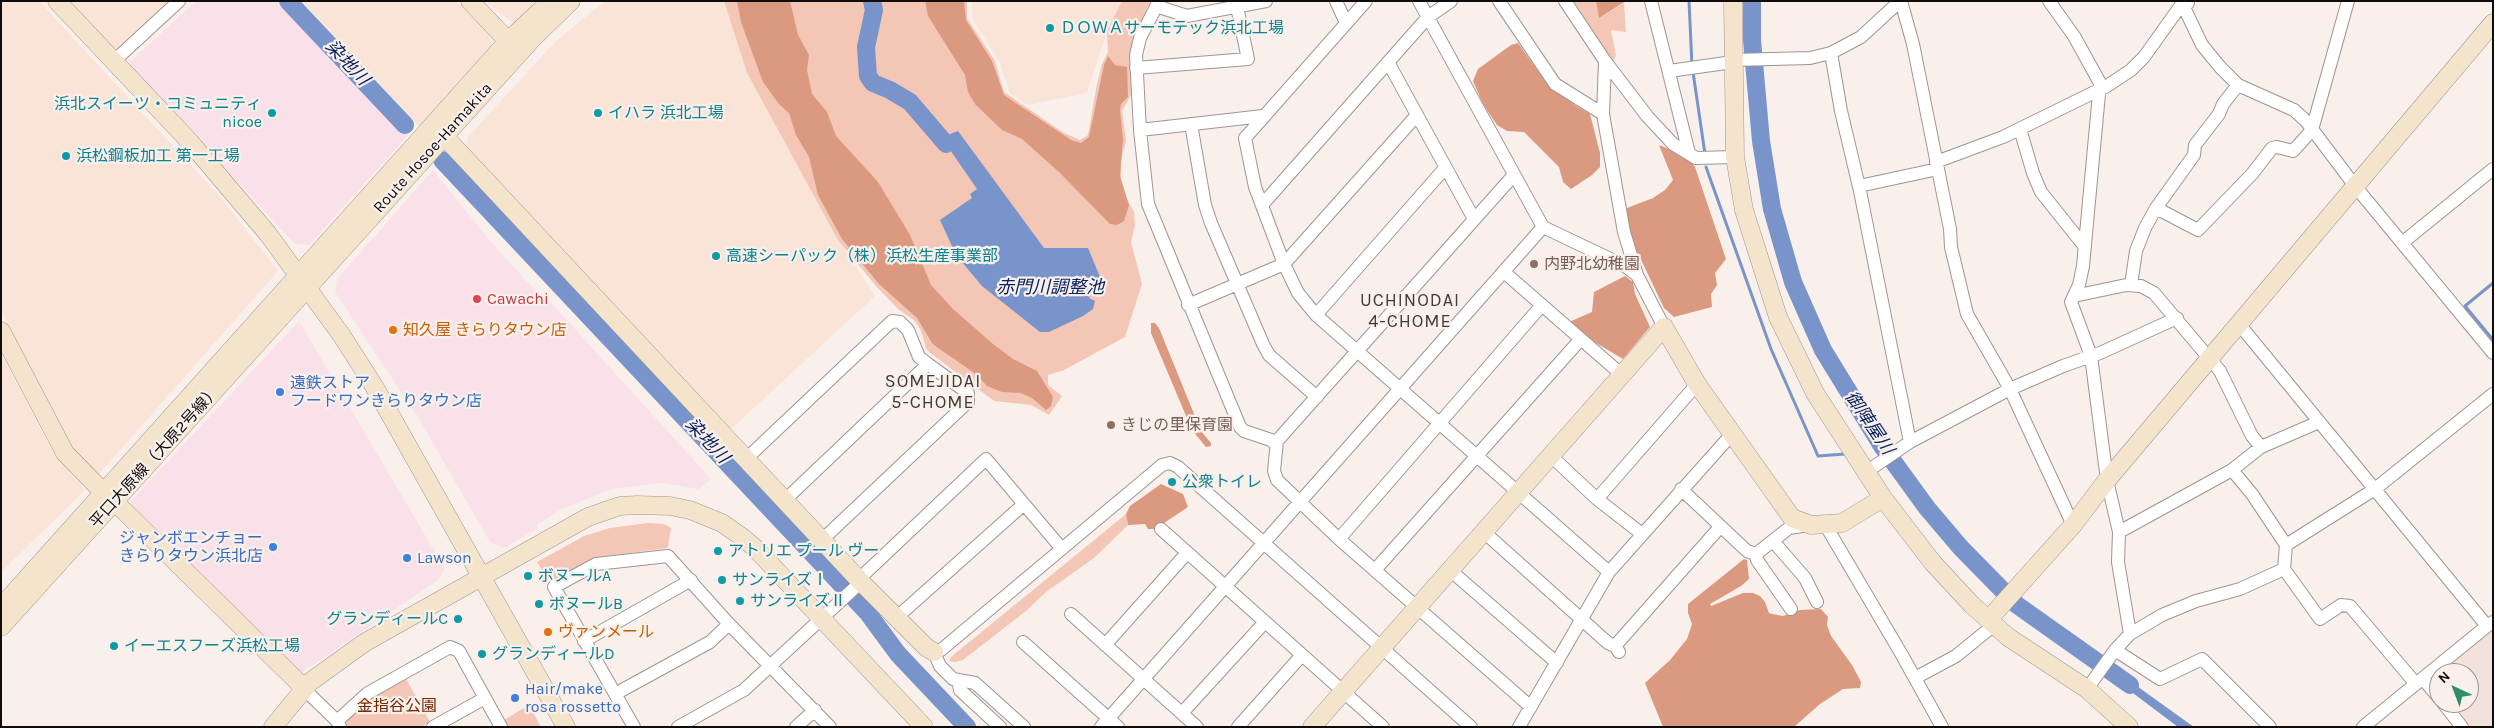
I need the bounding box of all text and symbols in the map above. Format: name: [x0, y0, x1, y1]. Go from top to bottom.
place label: ＤＯＷＡサーモテック浜北工場: [1060, 18, 1284, 38]
marker: ＤＯＷＡサーモテック浜北工場: [1044, 22, 1056, 34]
water label: 染地川: [321, 36, 373, 90]
street label: Route Hosoe-Hamakita: [369, 79, 497, 217]
place label: 浜北スイーツ・コミュニティ nicoe: [54, 94, 262, 132]
place label: イハラ 浜北工場: [608, 103, 724, 123]
marker: 浜北スイーツ・コミュニティ nicoe: [266, 107, 278, 119]
marker: イハラ 浜北工場: [592, 107, 604, 119]
place label: 浜松鋼板加工 第一工場: [76, 146, 240, 166]
marker: 浜松鋼板加工 第一工場: [60, 150, 72, 162]
place label: 高速シーパック（株）浜松生産事業部: [726, 246, 998, 266]
marker: 高速シーパック（株）浜松生産事業部: [710, 250, 722, 262]
place label: 内野北幼稚園: [1544, 254, 1640, 274]
marker: 内野北幼稚園: [1528, 258, 1540, 270]
water label: 赤門川調整池: [996, 277, 1104, 299]
place label: Cawachi: [487, 289, 549, 309]
district label: UCHINODAI 4-CHOME: [1359, 290, 1461, 332]
marker: Cawachi: [471, 293, 483, 305]
place label: 知久屋 きらりタウン店: [403, 320, 567, 340]
marker: 知久屋 きらりタウン店: [387, 324, 399, 336]
district label: SOMEJIDAI 5-CHOME: [884, 371, 982, 414]
place label: 遠鉄ストア フードワンきらりタウン店: [290, 373, 482, 411]
street label: 平口大原線（大原2号線）: [86, 382, 224, 532]
marker: 遠鉄ストア フードワンきらりタウン店: [274, 386, 286, 398]
water label: 御陣屋川: [1840, 387, 1898, 459]
water label: 染地川: [681, 414, 733, 468]
place label: きじの里保育園: [1121, 415, 1233, 435]
marker: きじの里保育園: [1105, 419, 1117, 431]
place label: 公衆トイレ: [1182, 472, 1262, 492]
marker: 公衆トイレ: [1166, 476, 1178, 488]
place label: ジャンボエンチョー きらりタウン浜北店: [119, 528, 263, 566]
marker: ジャンボエンチョー きらりタウン浜北店: [267, 541, 279, 553]
place label: アトリエ プール ヴー: [728, 541, 880, 561]
marker: アトリエ プール ヴー: [712, 545, 724, 557]
place label: Lawson: [417, 548, 472, 568]
marker: Lawson: [401, 552, 413, 564]
place label: ボヌールA: [538, 566, 611, 586]
marker: ボヌールA: [522, 570, 534, 582]
place label: サンライズⅠ: [732, 570, 828, 590]
marker: サンライズⅠ: [716, 574, 728, 586]
place label: サンライズⅡ: [750, 591, 846, 611]
place label: ボヌールB: [549, 594, 623, 614]
marker: サンライズⅡ: [734, 595, 746, 607]
marker: ボヌールB: [533, 598, 545, 610]
place label: グランディールC: [326, 609, 448, 629]
marker: グランディールC: [452, 613, 464, 625]
place label: ヴァンメール: [558, 622, 654, 642]
marker: ヴァンメール: [542, 626, 554, 638]
place label: イーエスフーズ浜松工場: [124, 636, 300, 656]
marker: イーエスフーズ浜松工場: [108, 640, 120, 652]
place label: グランディールD: [492, 644, 615, 664]
marker: グランディールD: [476, 648, 488, 660]
north arrow: [2429, 663, 2479, 713]
text: N: [2435, 668, 2454, 687]
place label: Hair/make rosa rossetto: [525, 679, 621, 717]
marker: Hair/make rosa rossetto: [509, 692, 521, 704]
park label: 金指谷公園: [357, 696, 437, 716]

